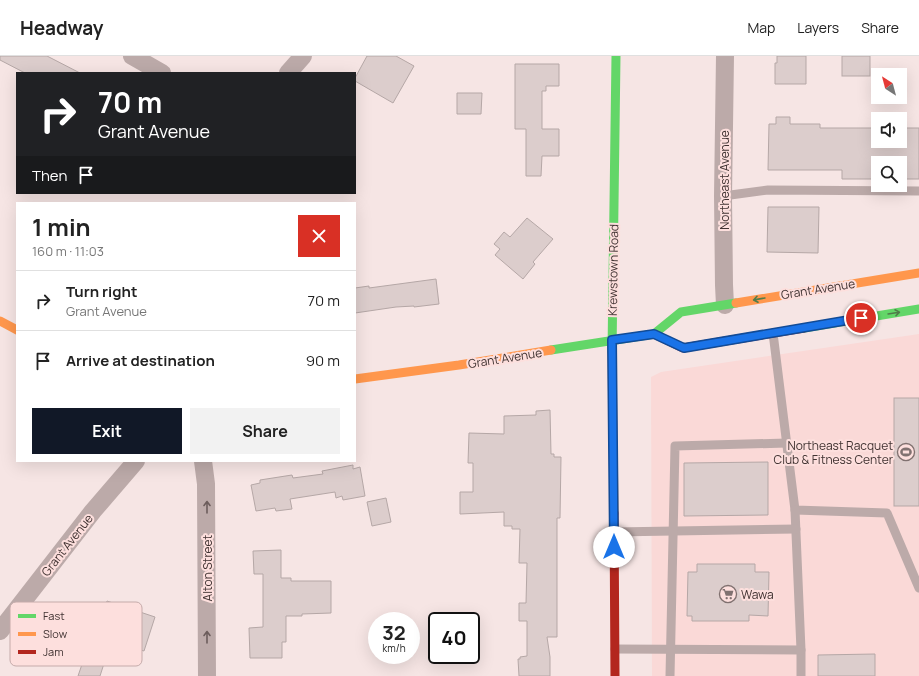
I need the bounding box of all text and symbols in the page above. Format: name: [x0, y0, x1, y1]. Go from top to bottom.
text: Headway: [20, 15, 103, 41]
text: Map: [747, 18, 775, 37]
text: Layers: [797, 18, 839, 37]
text: Share: [861, 18, 899, 37]
north arrow: [871, 68, 907, 104]
map controls: [871, 68, 907, 192]
text: 70 m: [98, 83, 162, 121]
icon: right: [32, 88, 84, 140]
button: sound: [871, 112, 907, 148]
text: Grant Avenue: [98, 119, 210, 143]
street label: Northeast Avenue: [716, 130, 733, 230]
button: search: [871, 156, 907, 192]
icon: arrive: [75, 164, 97, 186]
text: Then: [32, 165, 67, 186]
text: 1 min: [32, 210, 91, 243]
button: close: [298, 215, 340, 257]
street label: Krewstown Road: [604, 224, 622, 316]
text: 160 m · 11:03: [32, 242, 104, 260]
street label: Grant Avenue: [780, 275, 856, 303]
text: Turn right: [66, 281, 137, 302]
icon: right: [32, 290, 54, 312]
text: 70 m: [308, 290, 340, 311]
one-way arrow: [753, 295, 766, 303]
pin: [844, 301, 878, 335]
text: Grant Avenue: [66, 302, 147, 320]
icon: arrive: [850, 307, 872, 329]
one-way arrow: [887, 308, 900, 316]
street label: Grant Avenue: [467, 344, 543, 372]
icon: arrive: [32, 350, 54, 372]
text: Arrive at destination: [66, 350, 215, 371]
text: 90 m: [306, 350, 340, 371]
button: Exit: [32, 408, 182, 454]
button: Share: [190, 408, 340, 454]
place label: Northeast Racquet Club & Fitness Center: [774, 437, 894, 468]
sports icon: Northeast Racquet Club & Fitness Center: [896, 442, 916, 462]
one-way arrow: [203, 501, 211, 514]
street label: Grant Avenue: [37, 510, 97, 580]
position arrow: [593, 526, 635, 568]
street label: Alton Street: [199, 534, 216, 601]
supermarket icon: Wawa: [718, 584, 738, 604]
place label: Wawa: [741, 586, 774, 603]
legend: [10, 602, 142, 666]
text: Fast: [43, 608, 65, 623]
speed limit sign: 40: [428, 612, 480, 664]
text: 32: [382, 619, 406, 646]
text: Slow: [43, 626, 68, 641]
one-way arrow: [203, 631, 211, 644]
text: km/h: [382, 641, 406, 655]
text: Jam: [43, 644, 64, 659]

